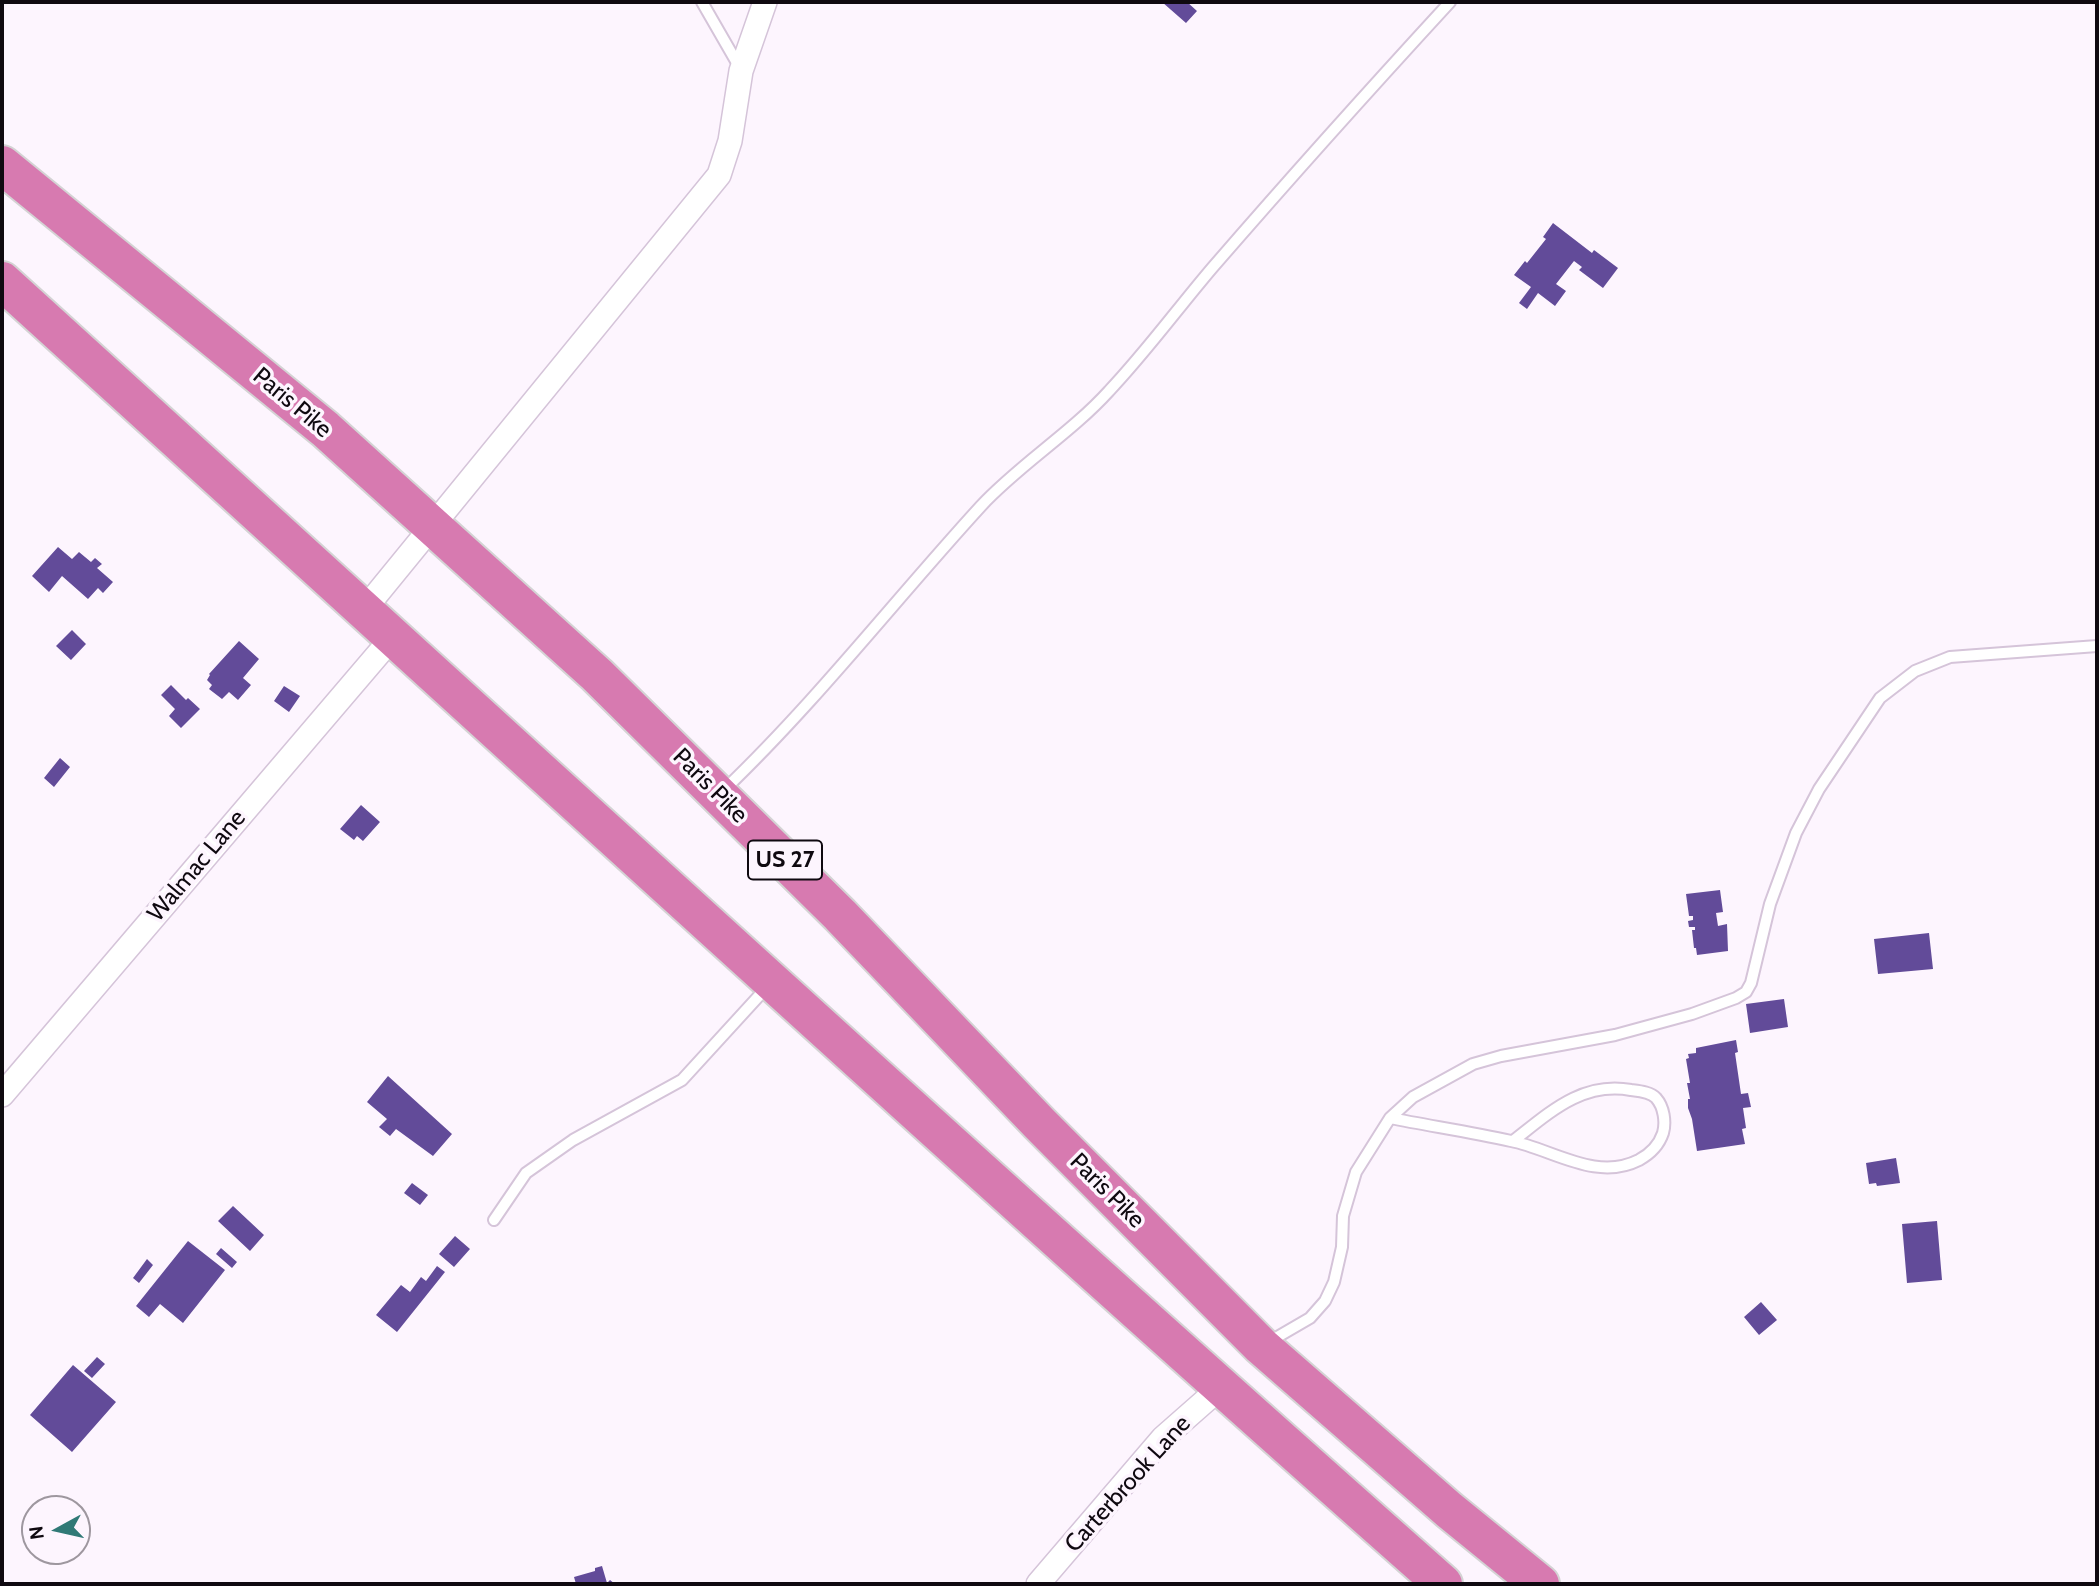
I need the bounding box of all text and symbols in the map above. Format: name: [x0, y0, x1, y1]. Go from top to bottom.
street label: Paris Pike: [247, 362, 337, 444]
street label: Paris Pike: [667, 743, 753, 829]
street label: Walmac Lane: [142, 804, 252, 928]
road number: US 27: [748, 840, 822, 880]
street label: Paris Pike: [1064, 1148, 1150, 1234]
street label: Carterbrook Lane: [1059, 1410, 1197, 1558]
north arrow: [21, 1495, 91, 1565]
text: N: [24, 1524, 49, 1541]

